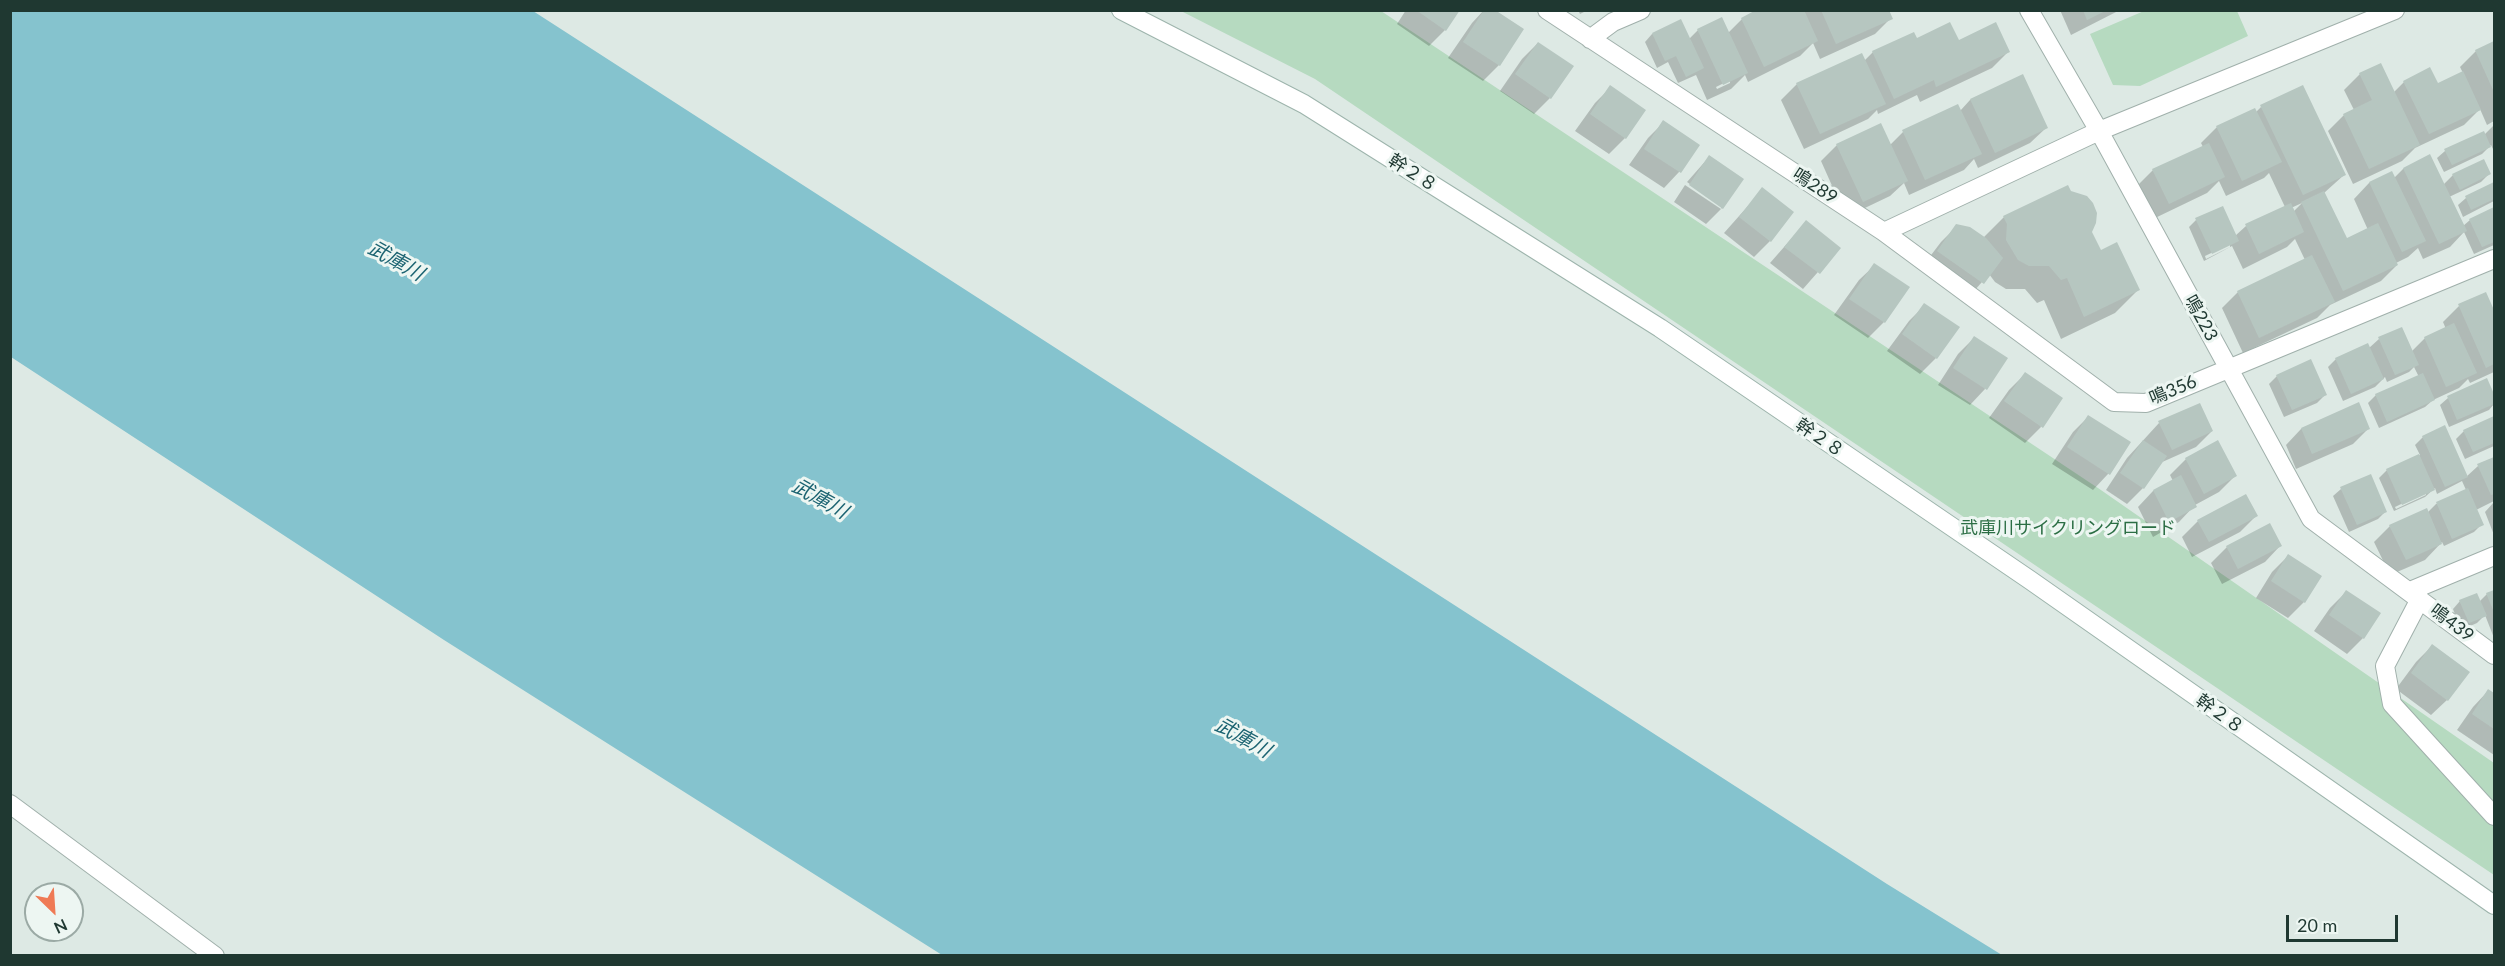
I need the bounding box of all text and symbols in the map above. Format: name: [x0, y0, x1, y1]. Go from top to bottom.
street label: 幹２８: [1384, 150, 1442, 196]
street label: 鳴289: [1788, 164, 1842, 208]
water label: 武庫川: [364, 236, 428, 286]
street label: 鳴223: [2180, 291, 2222, 345]
street label: 鳴356: [2146, 371, 2200, 409]
street label: 幹２８: [1792, 414, 1848, 462]
water label: 武庫川: [788, 474, 852, 524]
park label: 武庫川サイクリングロード: [1960, 517, 2176, 539]
street label: 鳴439: [2426, 600, 2478, 646]
street label: 幹２８: [2192, 690, 2248, 738]
water label: 武庫川: [1211, 713, 1275, 763]
north arrow: [24, 882, 84, 942]
scale bar: [2289, 903, 2402, 941]
text: 20 m: [2297, 914, 2337, 936]
text: N: [51, 916, 71, 938]

